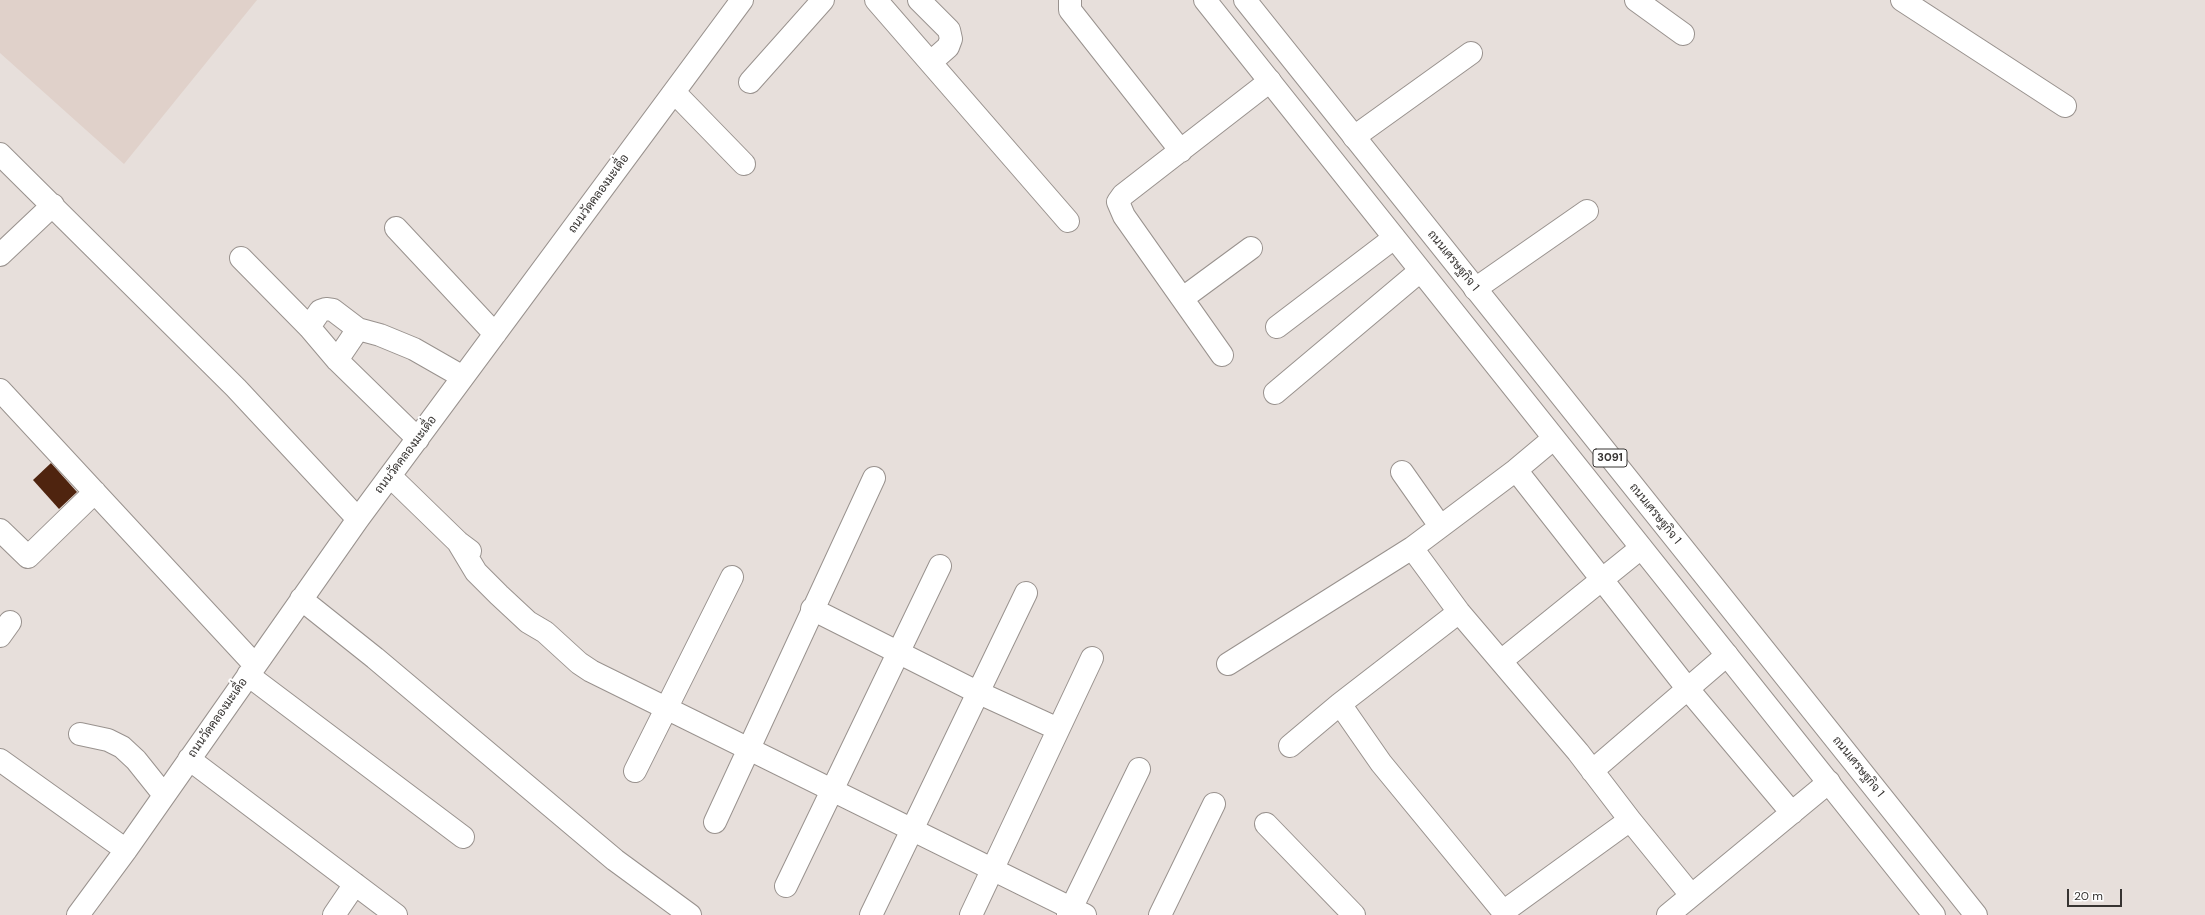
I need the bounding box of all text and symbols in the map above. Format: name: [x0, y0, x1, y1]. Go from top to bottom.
street label: ถนนวัดคลองมะเดื่อ: [566, 152, 632, 236]
street label: ถนนเศรษฐกิจ 1: [1424, 228, 1482, 294]
street label: ถนนวัดคลองมะเดื่อ: [372, 413, 440, 497]
road number: 3091: [1593, 449, 1627, 467]
street label: ถนนเศรษฐกิจ 1: [1626, 481, 1684, 547]
street label: ถนนวัดคลองมะเดื่อ: [185, 675, 251, 761]
street label: ถนนเศรษฐกิจ 1: [1829, 734, 1887, 800]
scale bar: [2069, 881, 2124, 907]
text: 20 m: [2074, 888, 2103, 904]

